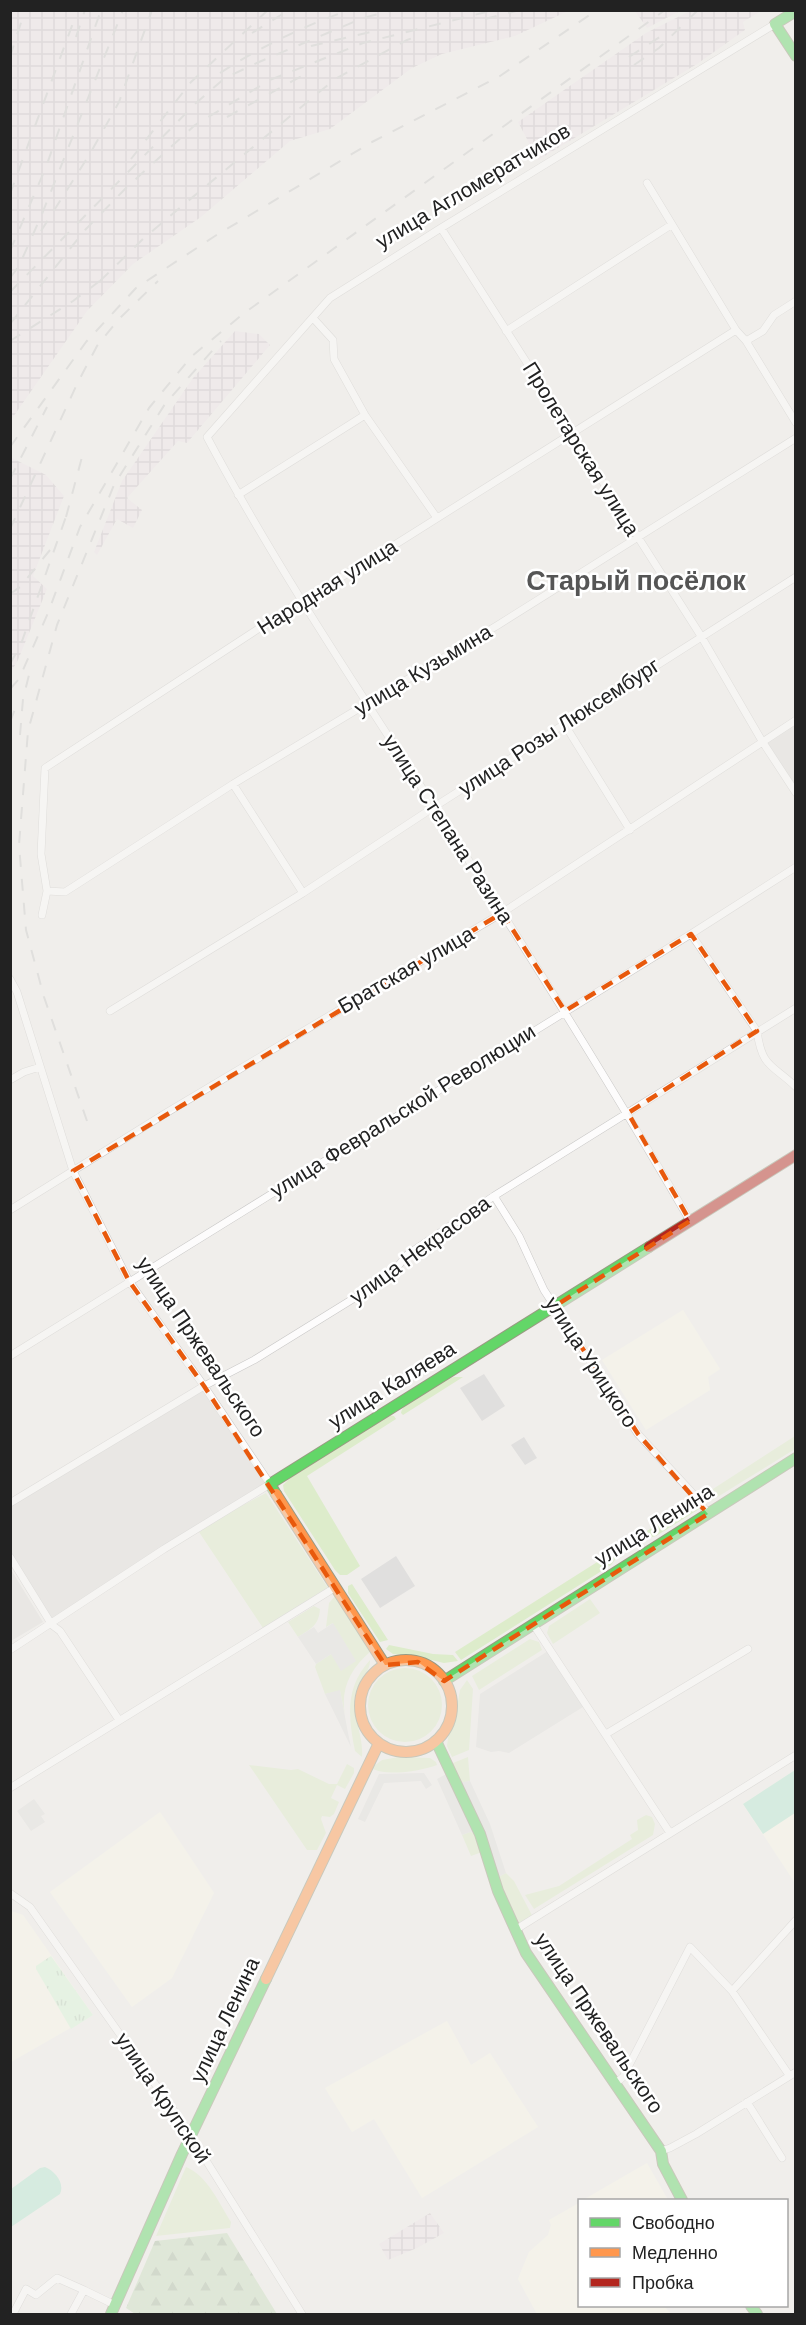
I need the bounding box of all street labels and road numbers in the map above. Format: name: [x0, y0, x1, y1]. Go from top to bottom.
street label: улица Агломератчиков: [371, 117, 575, 255]
street label: Пролетарская улица: [516, 357, 646, 542]
street label: Народная улица: [252, 533, 403, 641]
street label: улица Кузьмина: [349, 618, 497, 722]
street label: улица Розы Люксембург: [453, 651, 665, 803]
street label: улица Степана Разина: [376, 729, 520, 929]
street label: Братская улица: [333, 920, 479, 1020]
street label: улица Февральской Революции: [265, 1018, 541, 1204]
street label: улица Некрасова: [344, 1189, 496, 1311]
street label: улица Пржевальского: [130, 1251, 272, 1443]
street label: улица Урицкого: [538, 1291, 644, 1433]
street label: улица Каляева: [323, 1335, 461, 1435]
street label: улица Ленина: [589, 1477, 719, 1573]
street label: улица Пржевальского: [528, 1927, 670, 2119]
street label: улица Ленина: [184, 1952, 266, 2087]
street label: улица Крупской: [109, 2027, 217, 2169]

